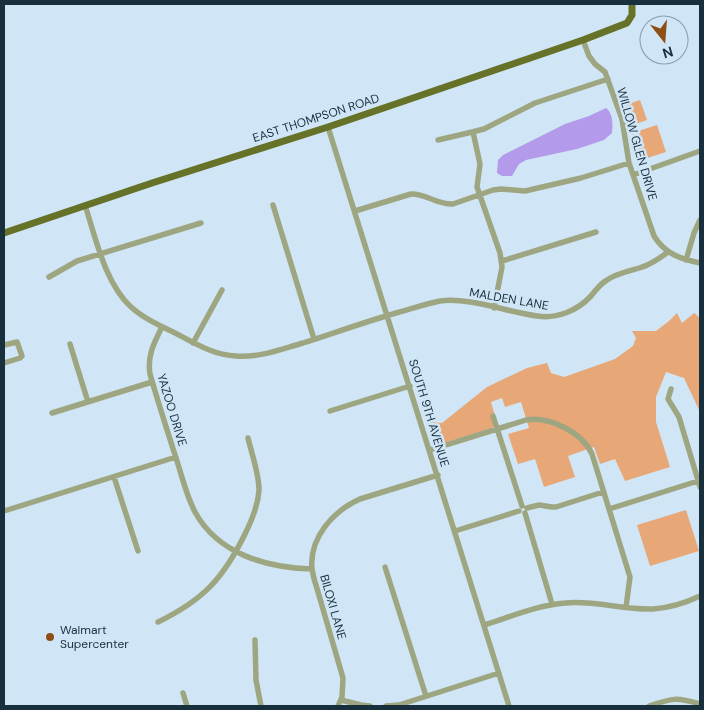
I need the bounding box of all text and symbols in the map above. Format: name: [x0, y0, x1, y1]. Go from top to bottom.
north arrow: [639, 15, 689, 65]
text: N: [660, 42, 675, 63]
street label: WILLOW GLEN DRIVE: [613, 86, 661, 203]
street label: EAST THOMPSON ROAD: [251, 90, 381, 146]
street label: MALDEN LANE: [468, 284, 550, 314]
street label: SOUTH 9TH AVENUE: [405, 357, 453, 469]
street label: YAZOO DRIVE: [153, 372, 191, 448]
street label: BILOXI LANE: [316, 573, 350, 642]
place label: Walmart Supercenter: [60, 622, 129, 652]
marker: Walmart Supercenter: [44, 631, 56, 643]

